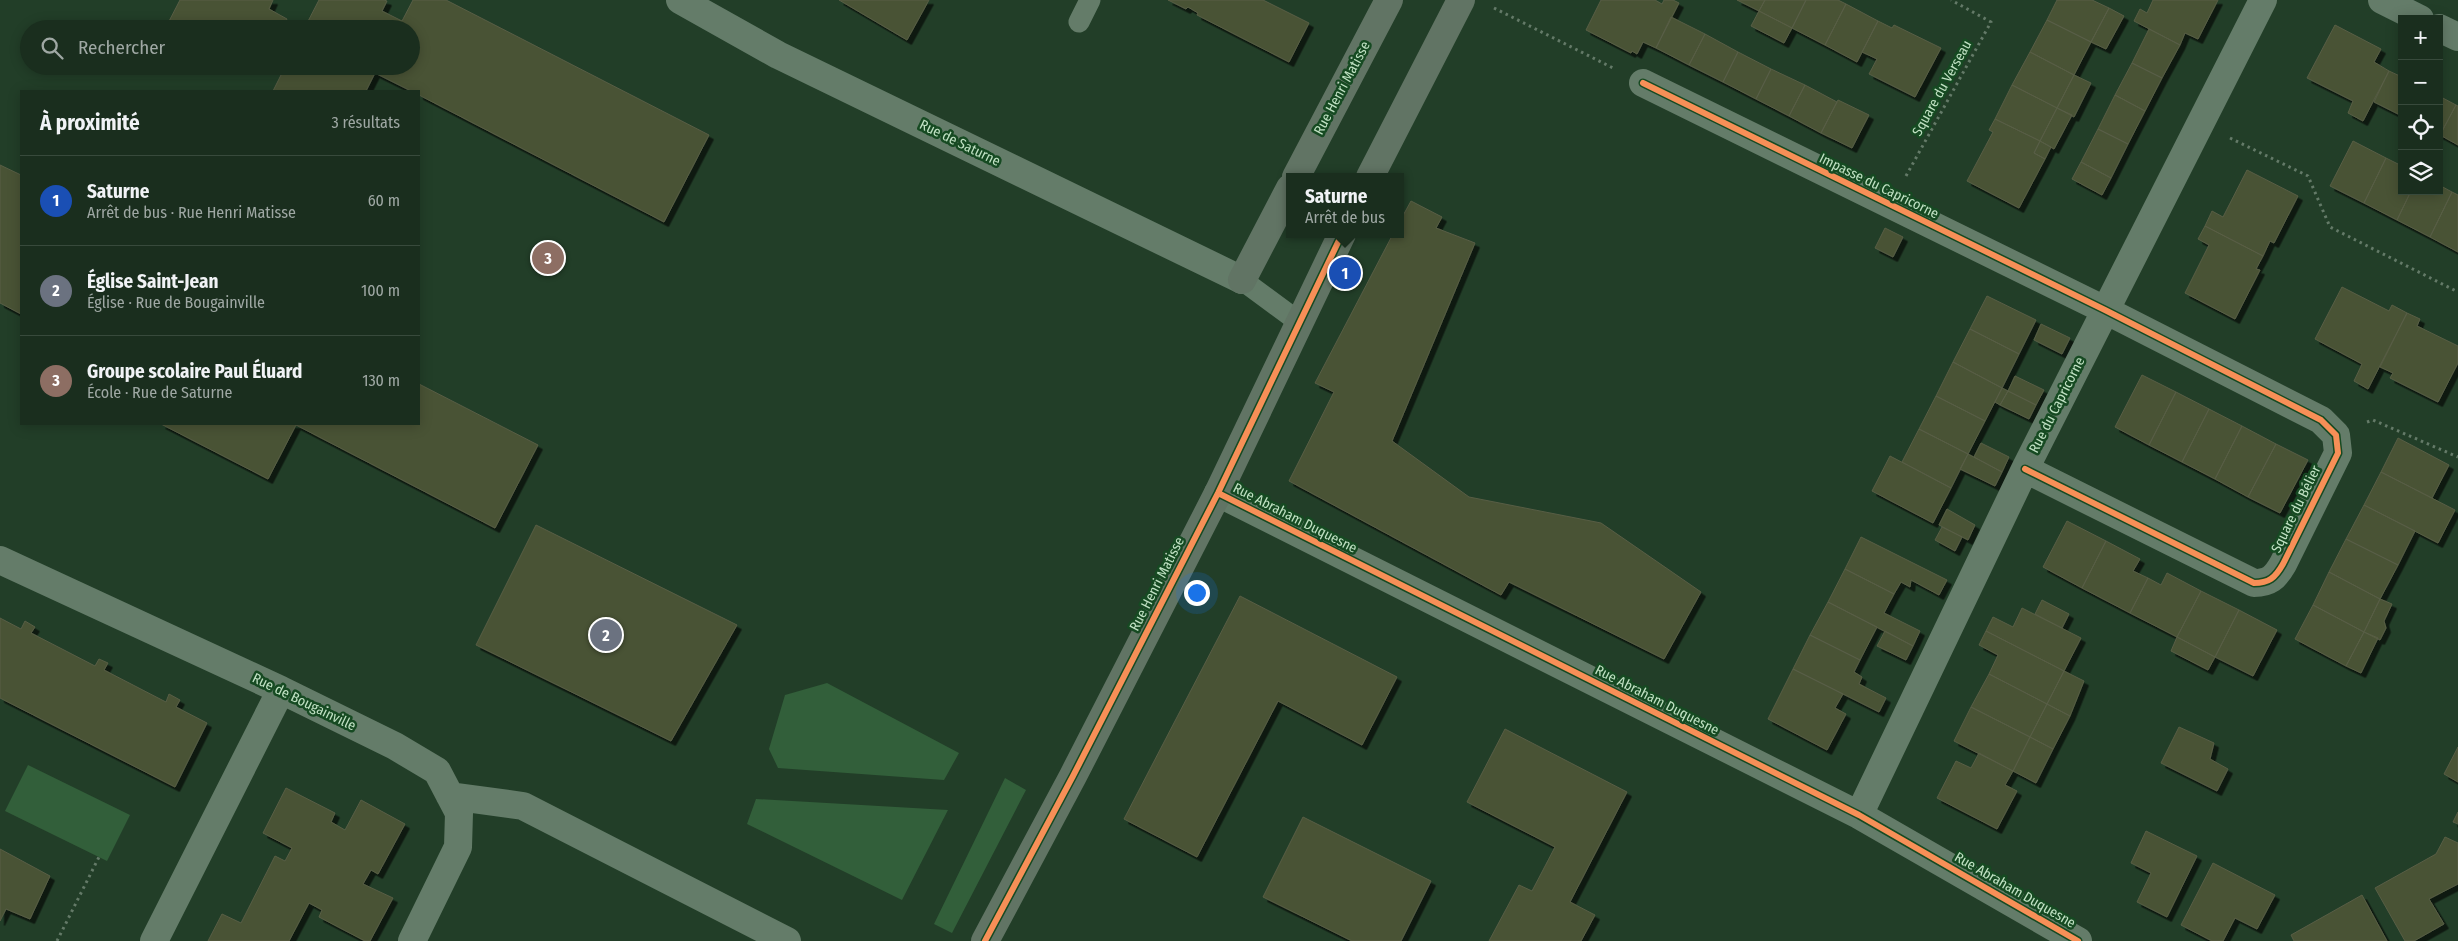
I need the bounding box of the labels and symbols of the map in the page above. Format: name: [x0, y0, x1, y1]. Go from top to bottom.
street label: Square du Verseau: [1909, 37, 1975, 139]
street label: Rue Henri Matisse: [1310, 38, 1374, 138]
street label: Rue de Saturne: [917, 116, 1003, 170]
street label: Impasse du Capricorne: [1817, 150, 1941, 222]
pin: 3: [532, 239, 564, 277]
pin: 1: [1329, 254, 1361, 292]
street label: Rue du Capricorne: [2026, 354, 2088, 456]
street label: Square du Bélier: [2268, 462, 2325, 555]
street label: Rue Abraham Duquesne: [1230, 479, 1360, 557]
street label: Rue Henri Matisse: [1126, 534, 1188, 634]
your location: [1184, 580, 1210, 606]
pin: 2: [590, 616, 622, 654]
street label: Rue Abraham Duquesne: [1592, 661, 1722, 739]
street label: Rue de Bougainville: [249, 670, 359, 734]
street label: Rue Abraham Duquesne: [1951, 848, 2079, 932]

